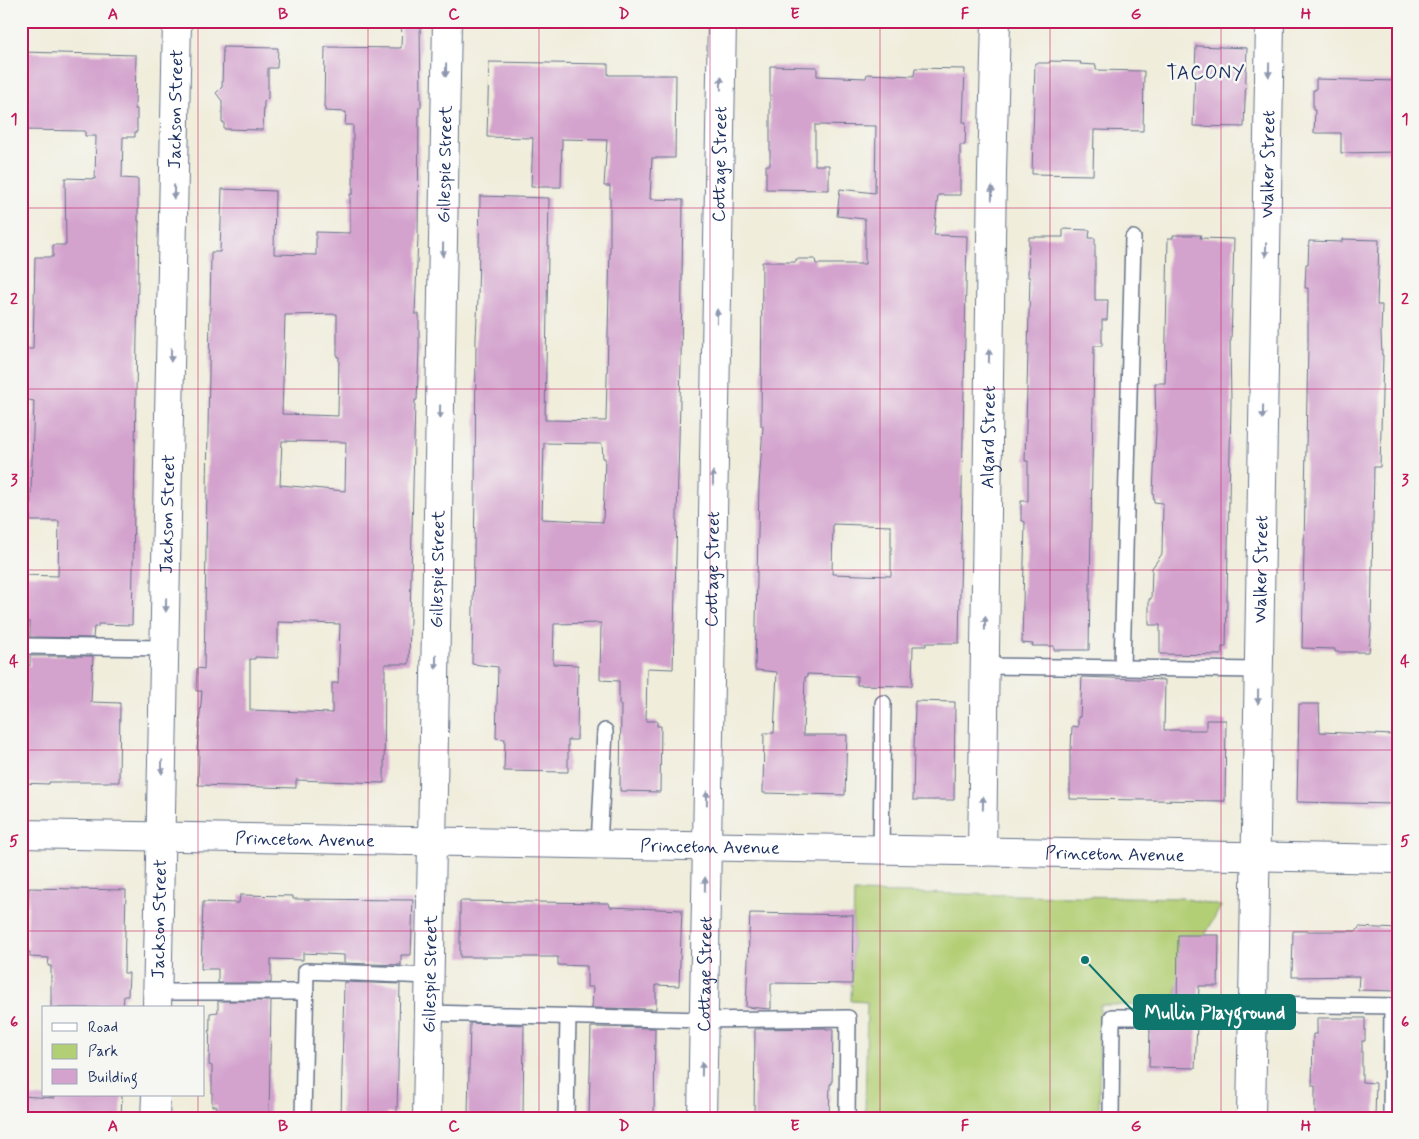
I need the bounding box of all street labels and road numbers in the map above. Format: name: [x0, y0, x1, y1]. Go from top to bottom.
street label: Jackson Street: [163, 49, 189, 169]
street label: Gillespie Street: [432, 105, 458, 223]
street label: Cottage Street: [707, 106, 733, 222]
street label: Walker Street: [1256, 110, 1281, 218]
street label: Algard Street: [976, 385, 1003, 489]
street label: Jackson Street: [155, 454, 181, 574]
street label: Gillespie Street: [425, 510, 451, 628]
street label: Cottage Street: [700, 511, 726, 627]
street label: Walker Street: [1249, 515, 1274, 623]
street label: Princeton Avenue: [235, 827, 375, 853]
street label: Princeton Avenue: [640, 834, 780, 861]
street label: Princeton Avenue: [1045, 842, 1185, 868]
street label: Jackson Street: [147, 859, 173, 979]
street label: Gillespie Street: [418, 914, 444, 1033]
street label: Cottage Street: [693, 916, 719, 1032]

